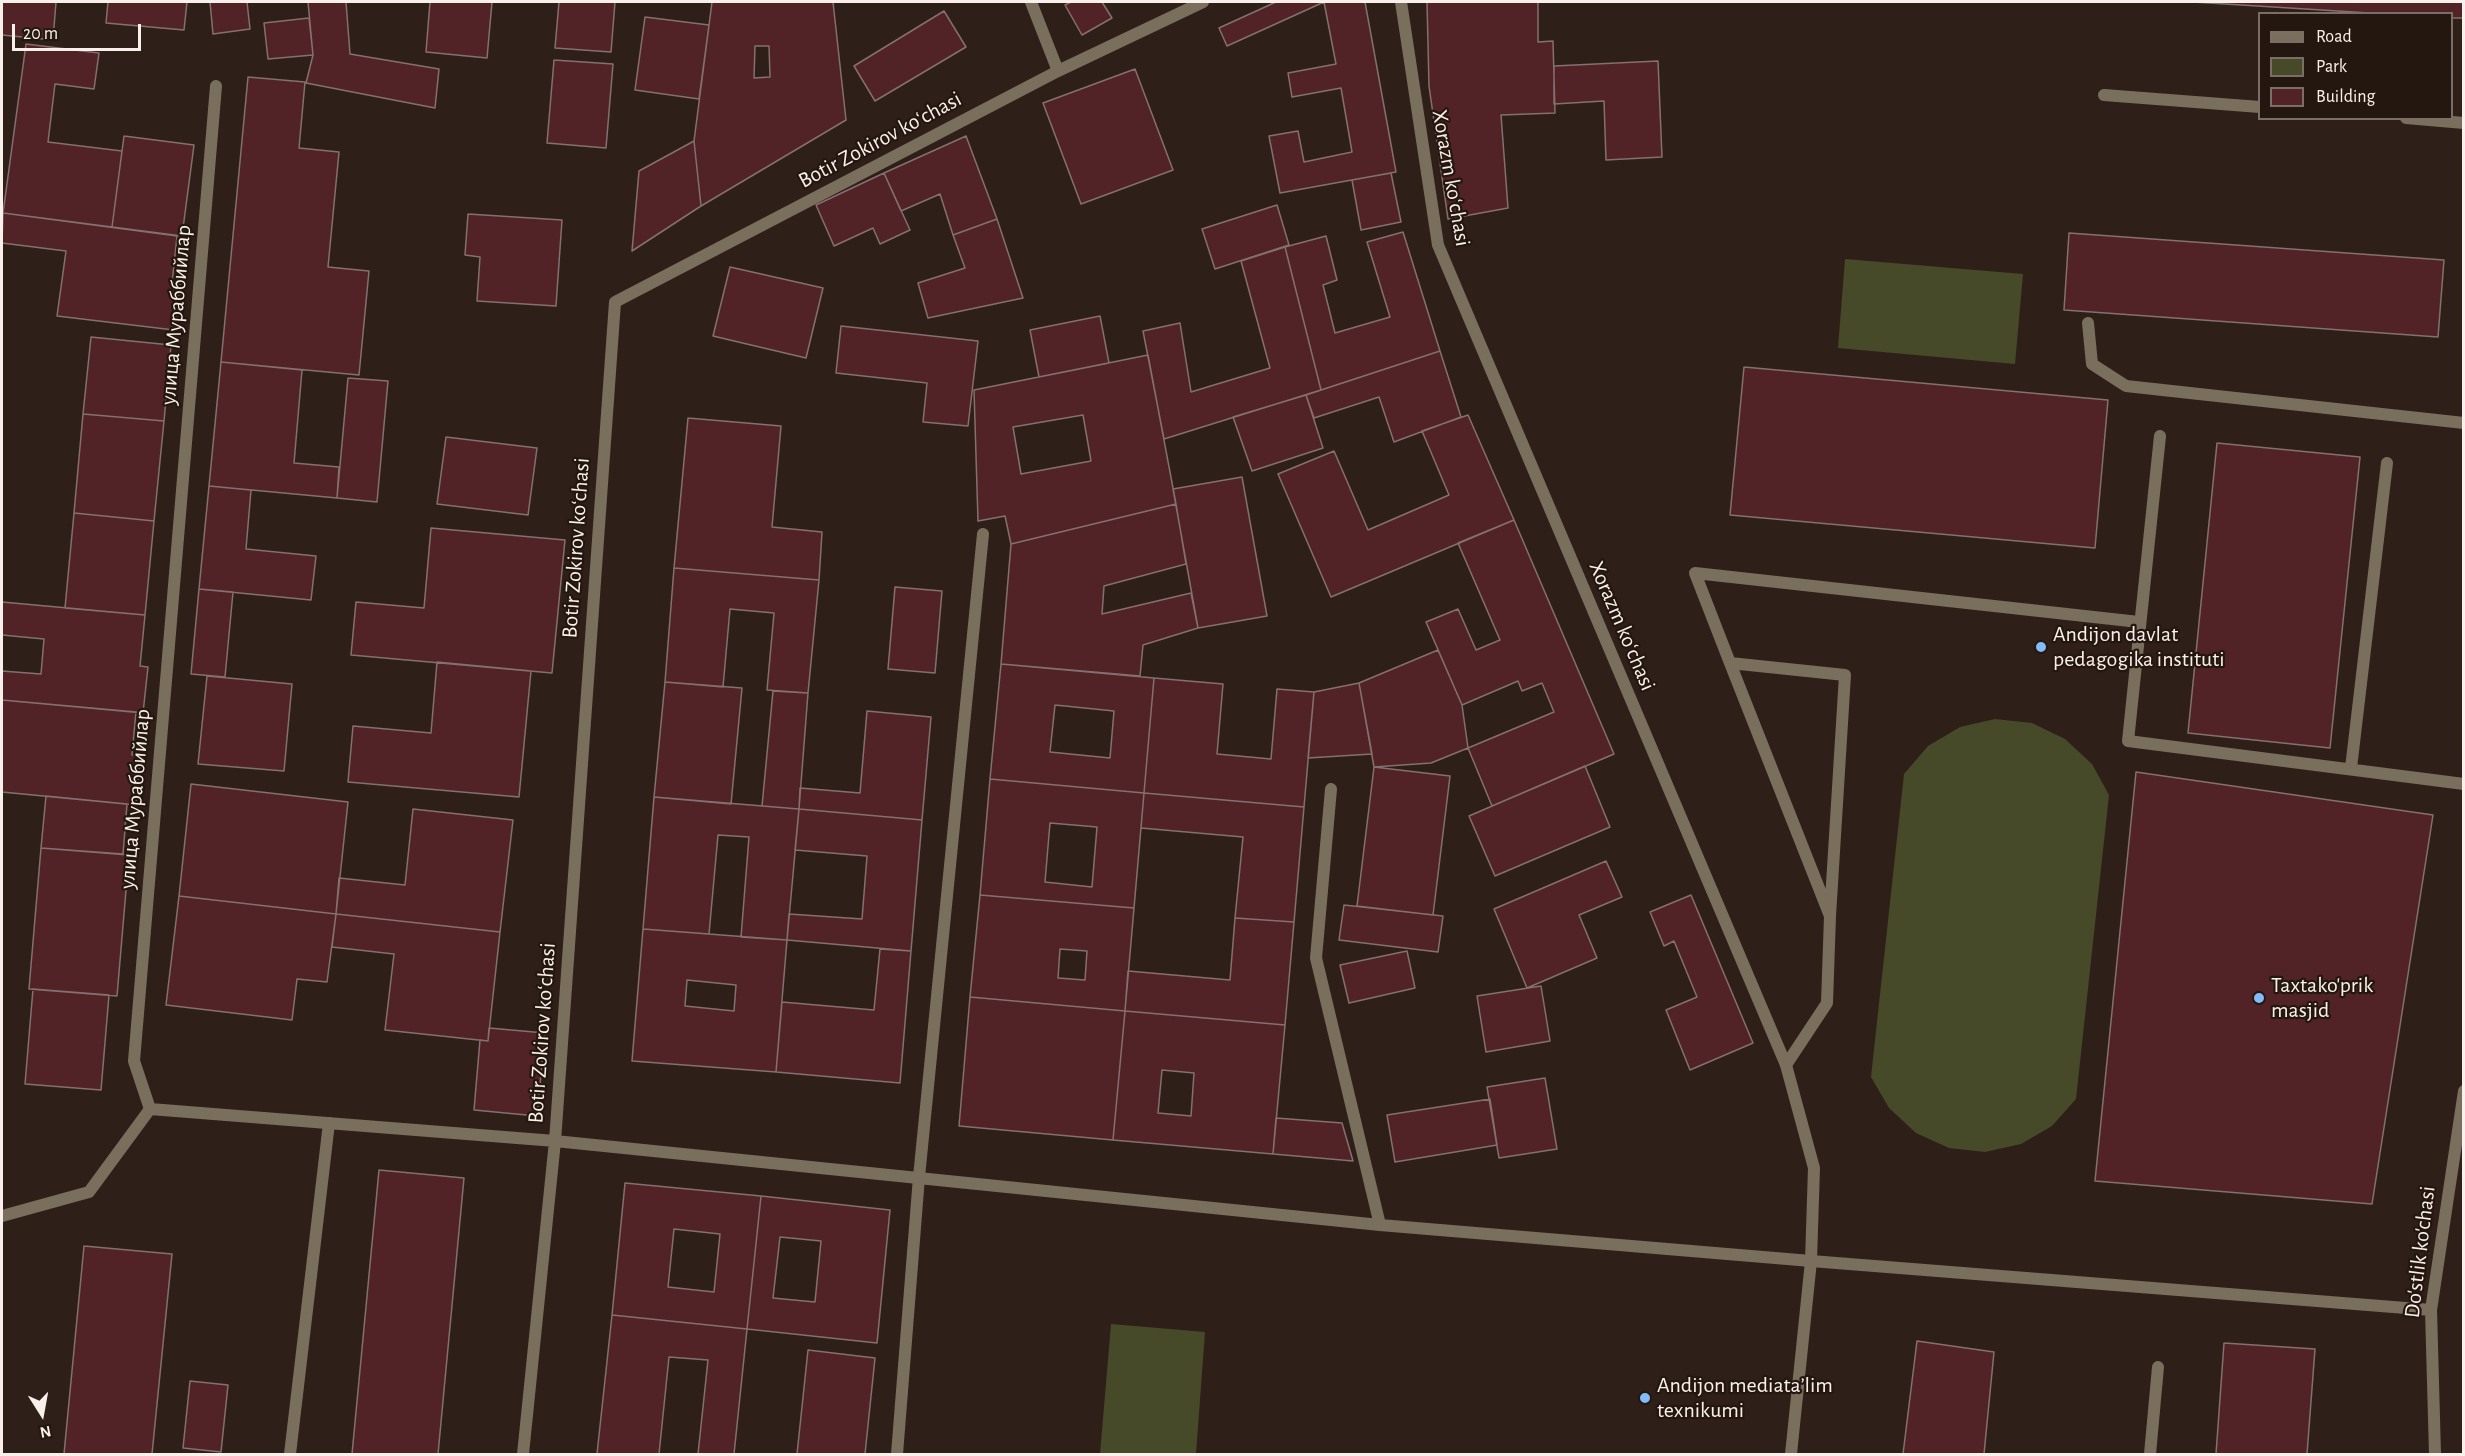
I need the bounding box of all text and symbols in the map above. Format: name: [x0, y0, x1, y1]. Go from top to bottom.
scale bar: [15, 12, 144, 50]
legend: [2258, 12, 2453, 120]
text: 20 m: [23, 25, 58, 43]
text: Road: [2316, 28, 2352, 46]
text: Park: [2316, 58, 2347, 76]
street label: Botir Zokirov koʻchasi: [794, 86, 966, 194]
text: Building: [2316, 88, 2375, 106]
street label: Xorazm koʻchasi: [1426, 108, 1476, 248]
street label: улица Мураббийлар: [155, 224, 197, 406]
street label: Botir Zokirov koʻchasi: [557, 457, 595, 639]
street label: Xorazm koʻchasi: [1583, 557, 1661, 695]
place label: Andijon davlat pedagogika instituti: [2053, 621, 2225, 672]
marker: Andijon davlat pedagogika instituti: [2034, 640, 2048, 654]
street label: улица Мураббийлар: [114, 708, 156, 890]
street label: Botir Zokirov koʻchasi: [523, 942, 561, 1124]
place label: Taxtako'prik masjid: [2271, 972, 2373, 1023]
marker: Taxtako'prik masjid: [2252, 991, 2266, 1005]
street label: Do'stlik ko'chasi: [2399, 1185, 2441, 1319]
place label: Andijon mediataʼlim texnikumi: [1657, 1372, 1833, 1424]
north arrow: [12, 1384, 72, 1444]
marker: Andijon mediataʼlim texnikumi: [1638, 1391, 1652, 1405]
text: N: [38, 1423, 52, 1441]

